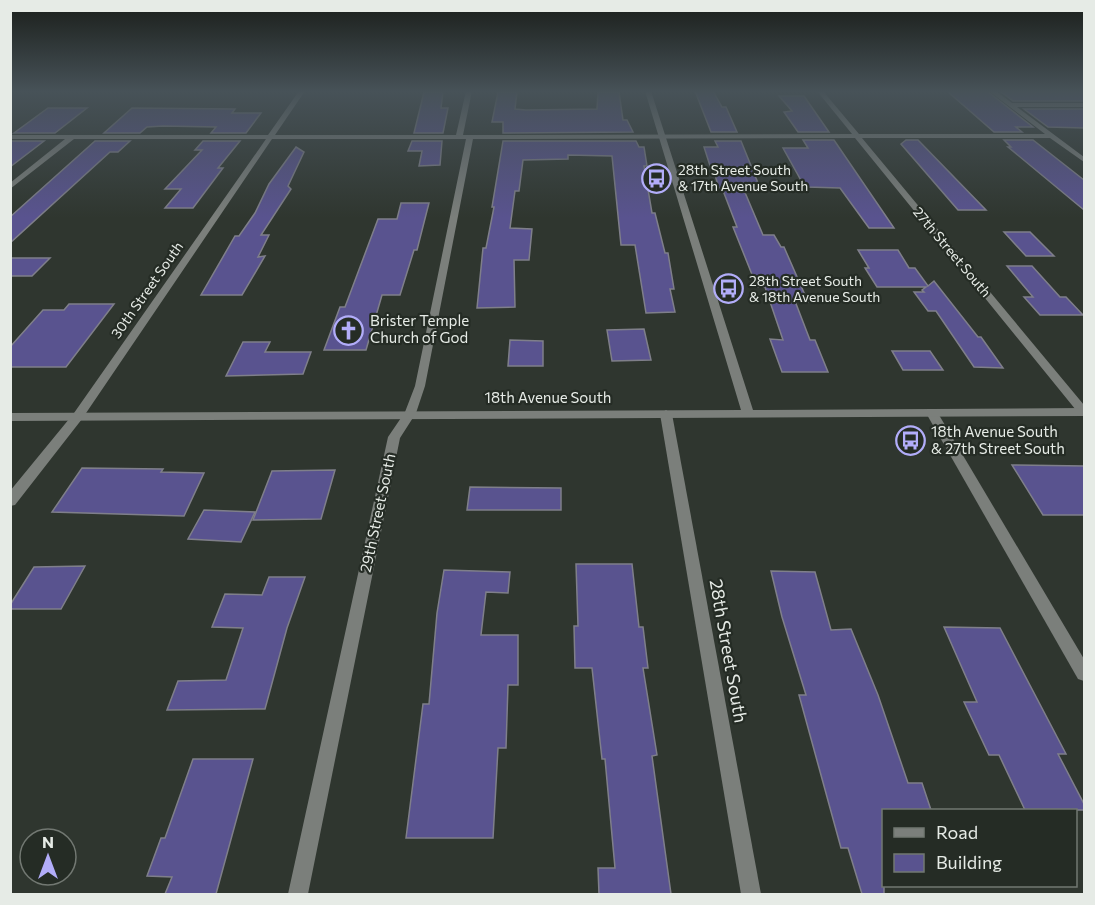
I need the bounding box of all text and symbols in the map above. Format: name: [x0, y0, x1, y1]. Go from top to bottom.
place label: 28th Street South & 17th Avenue South: [678, 161, 808, 194]
bus stop icon: 28th Street South & 17th Avenue South: [641, 162, 673, 194]
street label: 27th Street South: [910, 203, 995, 300]
street label: 30th Street South: [107, 238, 186, 341]
place label: 28th Street South & 18th Avenue South: [749, 272, 880, 305]
bus stop icon: 28th Street South & 18th Avenue South: [712, 273, 744, 305]
place label: Brister Temple Church of God: [370, 311, 469, 346]
church icon: Brister Temple Church of God: [333, 314, 365, 346]
street label: 18th Avenue South: [485, 388, 611, 406]
place label: 18th Avenue South & 27th Street South: [931, 422, 1065, 457]
bus stop icon: 18th Avenue South & 27th Street South: [894, 425, 926, 457]
street label: 29th Street South: [356, 452, 398, 574]
street label: 28th Street South: [706, 577, 752, 724]
legend: [882, 809, 1077, 887]
text: Road: [936, 821, 978, 843]
north arrow: [18, 827, 78, 887]
text: N: [42, 832, 54, 851]
text: Building: [936, 851, 1002, 873]

